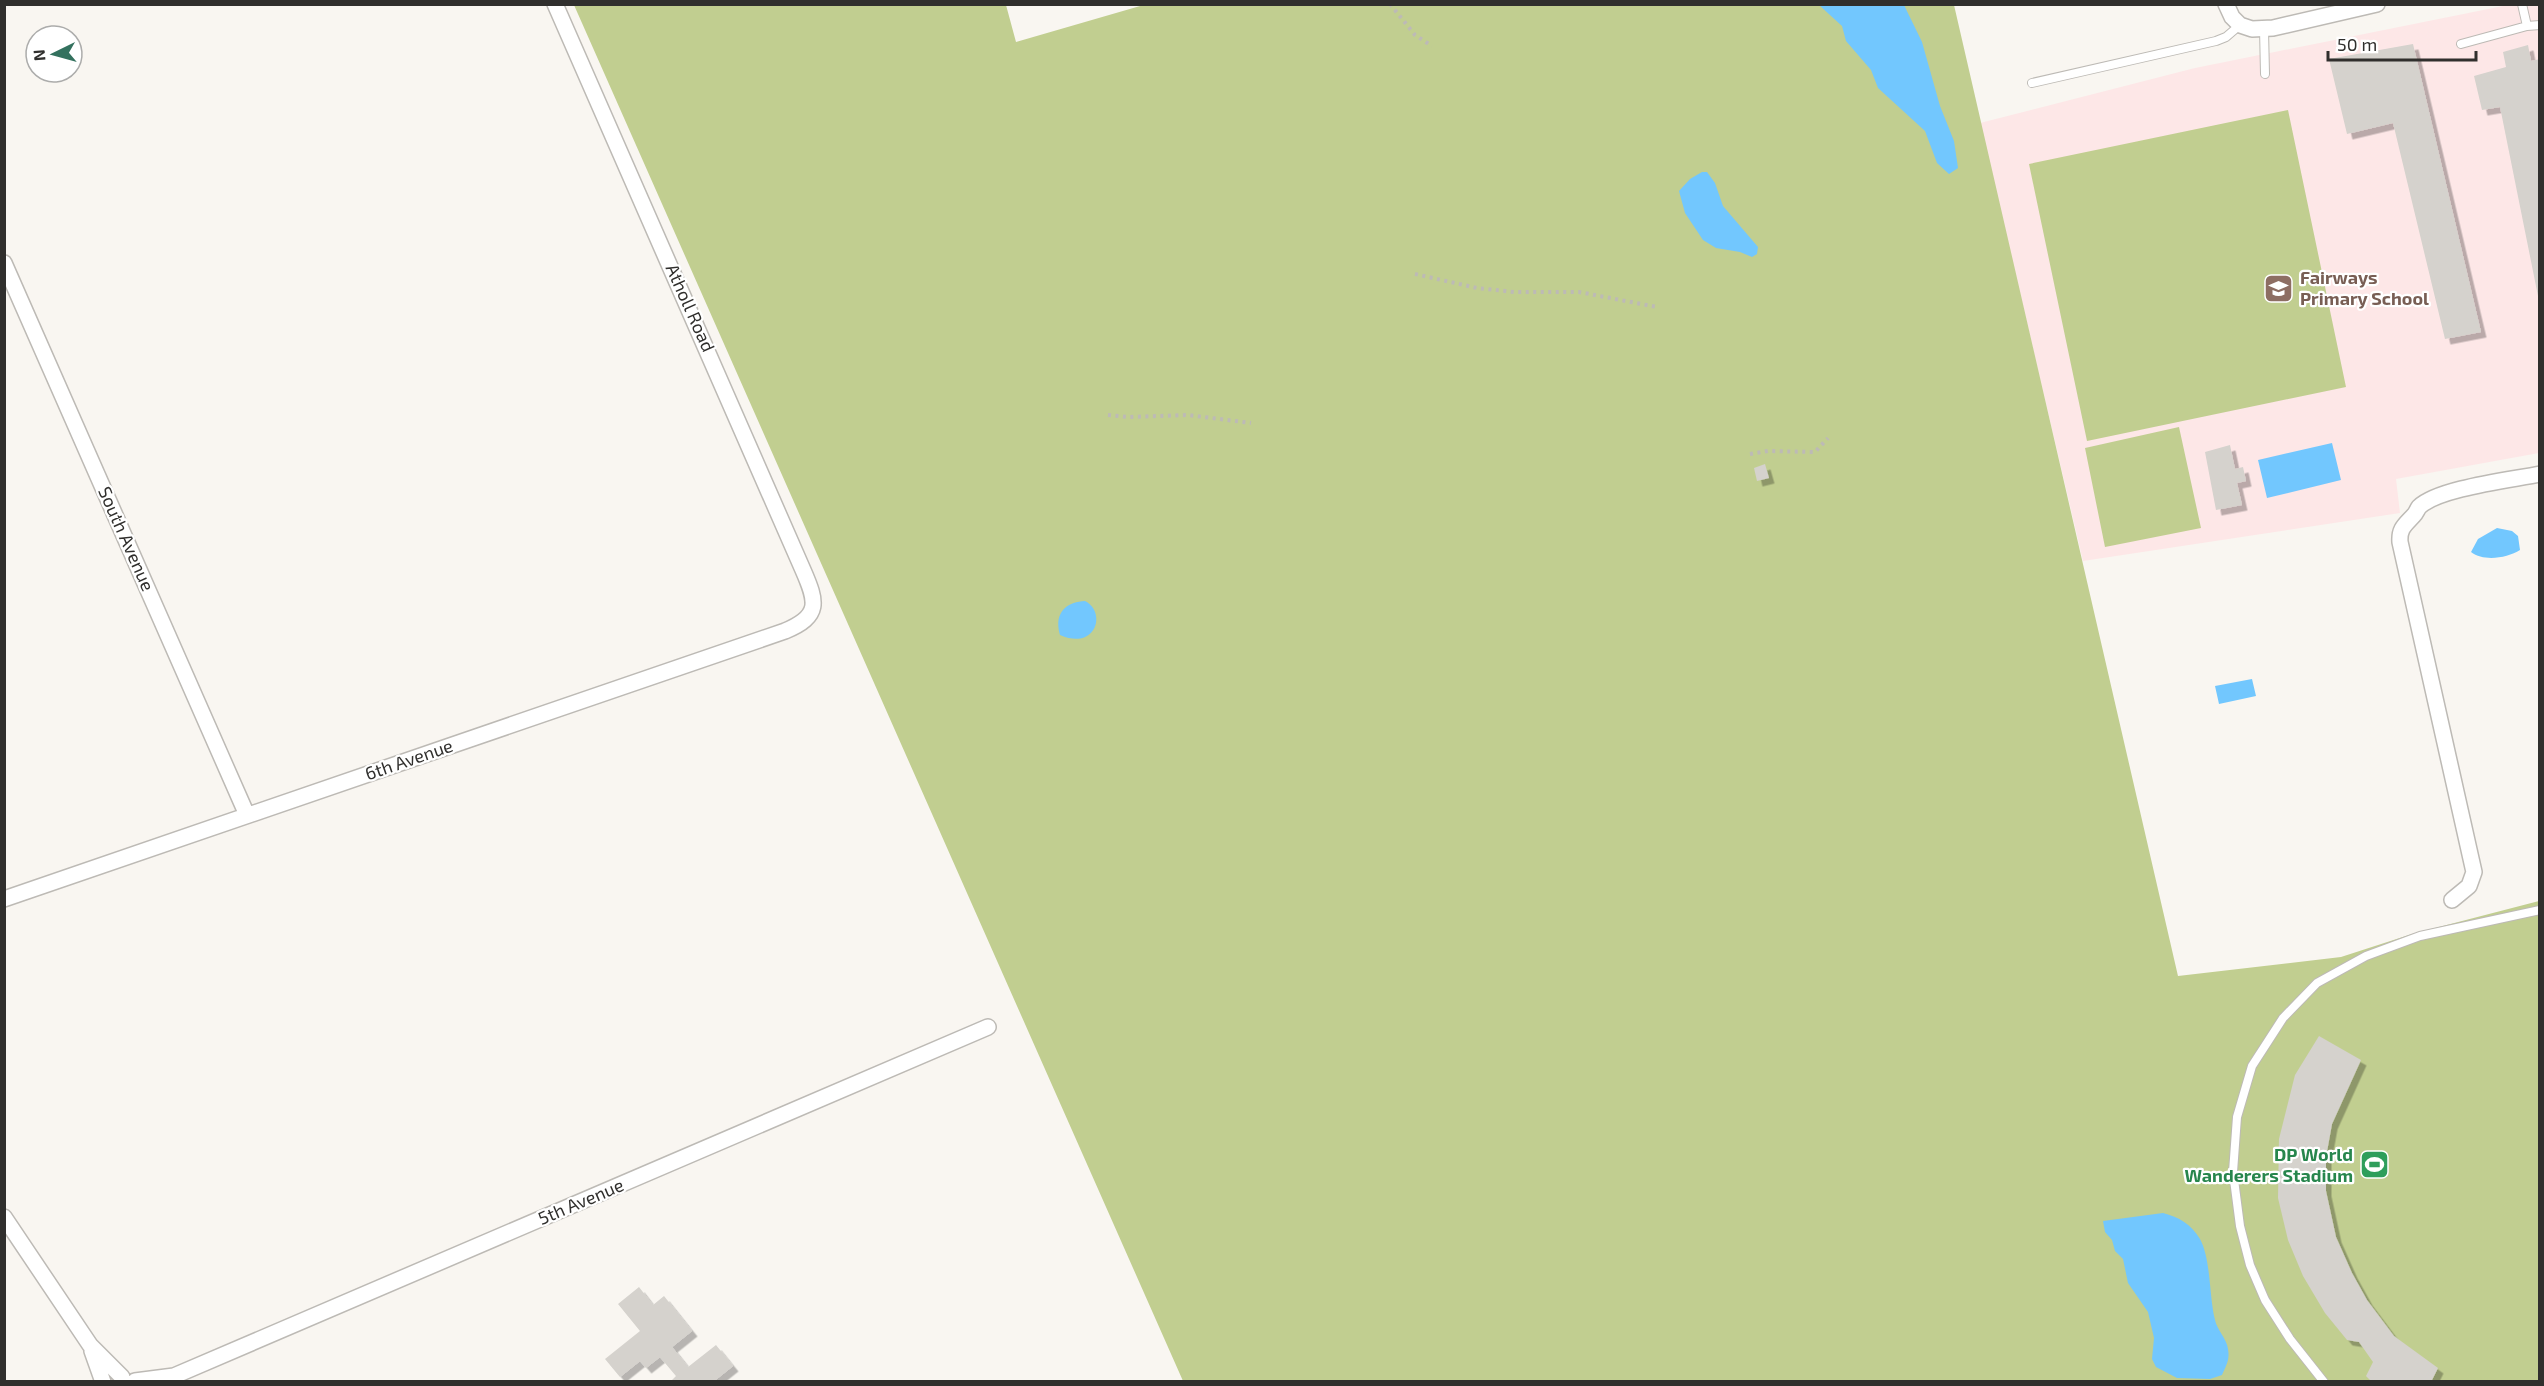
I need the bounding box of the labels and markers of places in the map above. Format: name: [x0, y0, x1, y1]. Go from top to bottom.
place label: Fairways Primary School: [2300, 266, 2429, 309]
school or university icon: Fairways Primary School: [2263, 272, 2295, 304]
place label: DP World Wanderers Stadium: [2184, 1143, 2353, 1186]
sports icon: DP World Wanderers Stadium: [2358, 1149, 2390, 1181]

